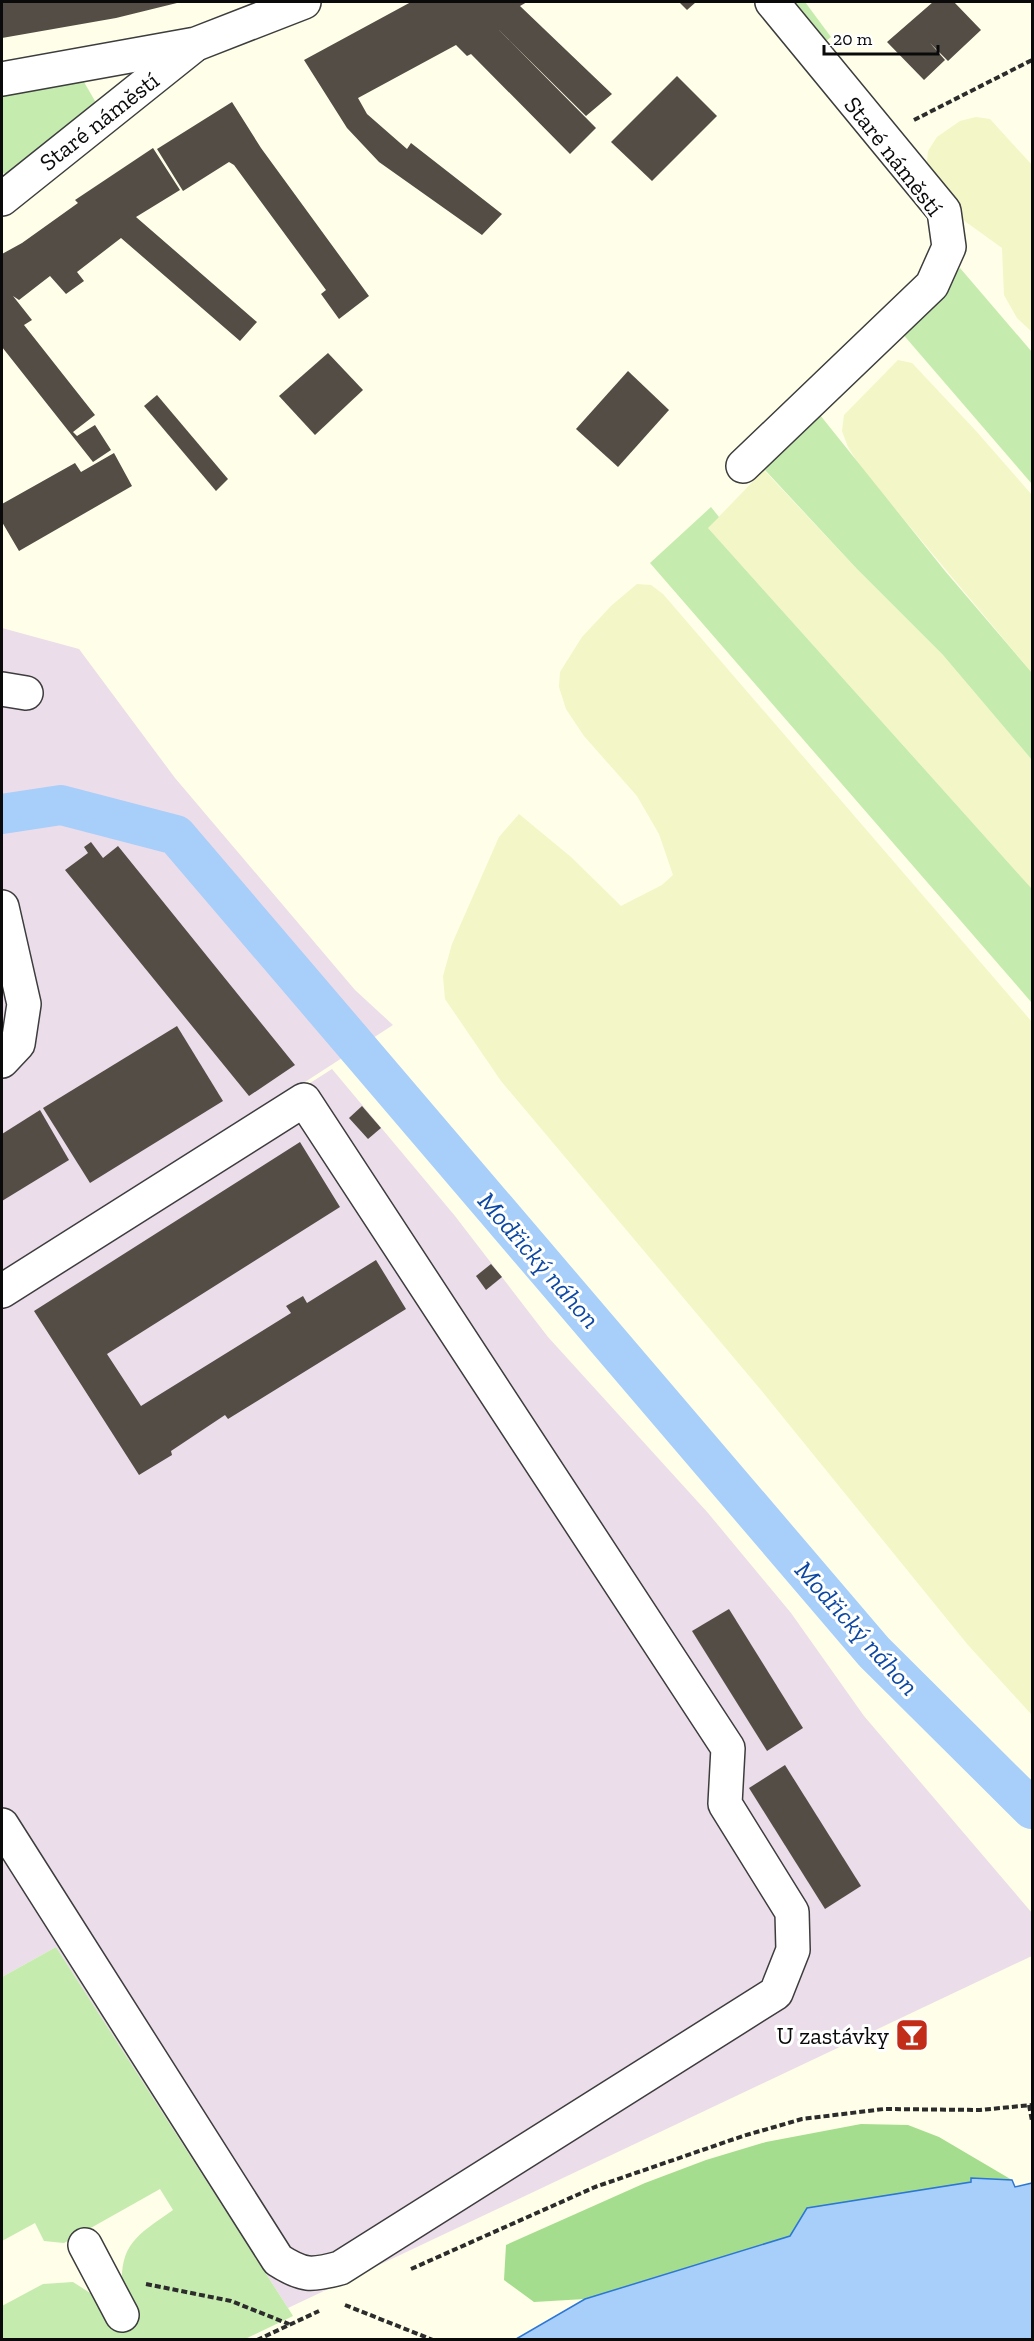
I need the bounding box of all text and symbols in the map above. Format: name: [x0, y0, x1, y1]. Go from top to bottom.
scale bar: [824, 18, 938, 56]
text: 20 m: [833, 28, 873, 50]
street label: Staré náměstí: [34, 65, 165, 177]
street label: Staré náměstí: [838, 91, 950, 222]
water label: Modřický náhon: [471, 1185, 607, 1335]
water label: Modřický náhon: [788, 1554, 926, 1702]
bar icon: U zastávky: [894, 2017, 930, 2053]
place label: U zastávky: [776, 2021, 890, 2050]

